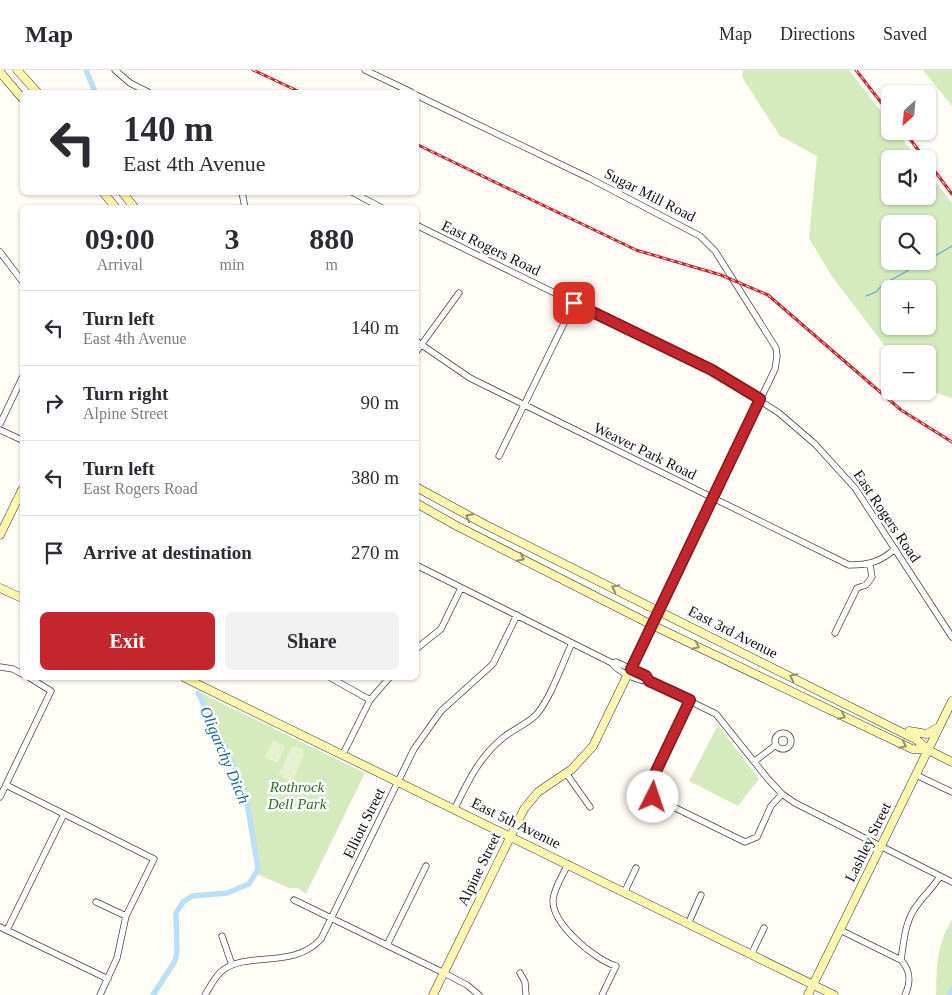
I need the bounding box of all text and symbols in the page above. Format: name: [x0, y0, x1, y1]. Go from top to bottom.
text: Map: [25, 21, 73, 47]
text: Map: [719, 24, 752, 44]
text: Directions: [780, 24, 855, 44]
text: Saved: [883, 24, 927, 44]
north arrow: [881, 85, 936, 140]
map controls: [881, 85, 936, 400]
icon: left: [40, 110, 105, 175]
text: 140 m: [123, 110, 213, 149]
button: sound: [881, 150, 936, 205]
text: East 4th Avenue: [123, 151, 266, 176]
street label: Sugar Mill Road: [602, 165, 699, 225]
button: search: [881, 215, 936, 270]
street label: East Rogers Road: [439, 217, 543, 279]
text: 09:00: [85, 222, 155, 255]
text: 3: [224, 222, 239, 255]
text: 880: [309, 222, 354, 255]
text: Arrival: [97, 256, 143, 273]
text: min: [220, 256, 244, 273]
text: m: [325, 256, 338, 273]
button: +: [881, 280, 936, 335]
pin: [553, 282, 595, 324]
icon: arrive: [560, 289, 588, 317]
text: Turn left: [83, 308, 155, 329]
icon: left: [40, 314, 68, 342]
text: 140 m: [351, 317, 399, 338]
text: East 4th Avenue: [83, 330, 187, 347]
button: −: [881, 345, 936, 400]
text: Turn right: [83, 383, 168, 404]
icon: right: [40, 389, 68, 417]
text: 90 m: [360, 392, 399, 413]
text: Alpine Street: [83, 405, 168, 422]
street label: Weaver Park Road: [591, 419, 699, 483]
text: Turn left: [83, 458, 155, 479]
icon: left: [40, 464, 68, 492]
text: 380 m: [351, 467, 399, 488]
street label: East Rogers Road: [850, 467, 924, 565]
text: East Rogers Road: [83, 480, 198, 497]
one-way arrow: [465, 513, 474, 523]
icon: arrive: [40, 539, 68, 567]
text: Arrive at destination: [83, 542, 252, 563]
text: 270 m: [351, 542, 399, 563]
one-way arrow: [516, 552, 525, 562]
one-way arrow: [611, 584, 620, 594]
street label: East 3rd Avenue: [686, 603, 781, 662]
button: Exit: [40, 612, 215, 670]
button: Share: [225, 612, 399, 670]
one-way arrow: [690, 640, 699, 650]
one-way arrow: [789, 673, 798, 683]
water label: Oligarchy Ditch: [196, 704, 253, 806]
one-way arrow: [837, 709, 846, 720]
one-way arrow: [897, 739, 906, 749]
position arrow: [626, 770, 678, 822]
park label: Rothrock Dell Park: [267, 779, 327, 812]
street label: Elliott Street: [340, 784, 388, 861]
street label: East 5th Avenue: [469, 795, 563, 852]
street label: Lashley Street: [842, 799, 894, 884]
street label: Alpine Street: [454, 829, 504, 908]

